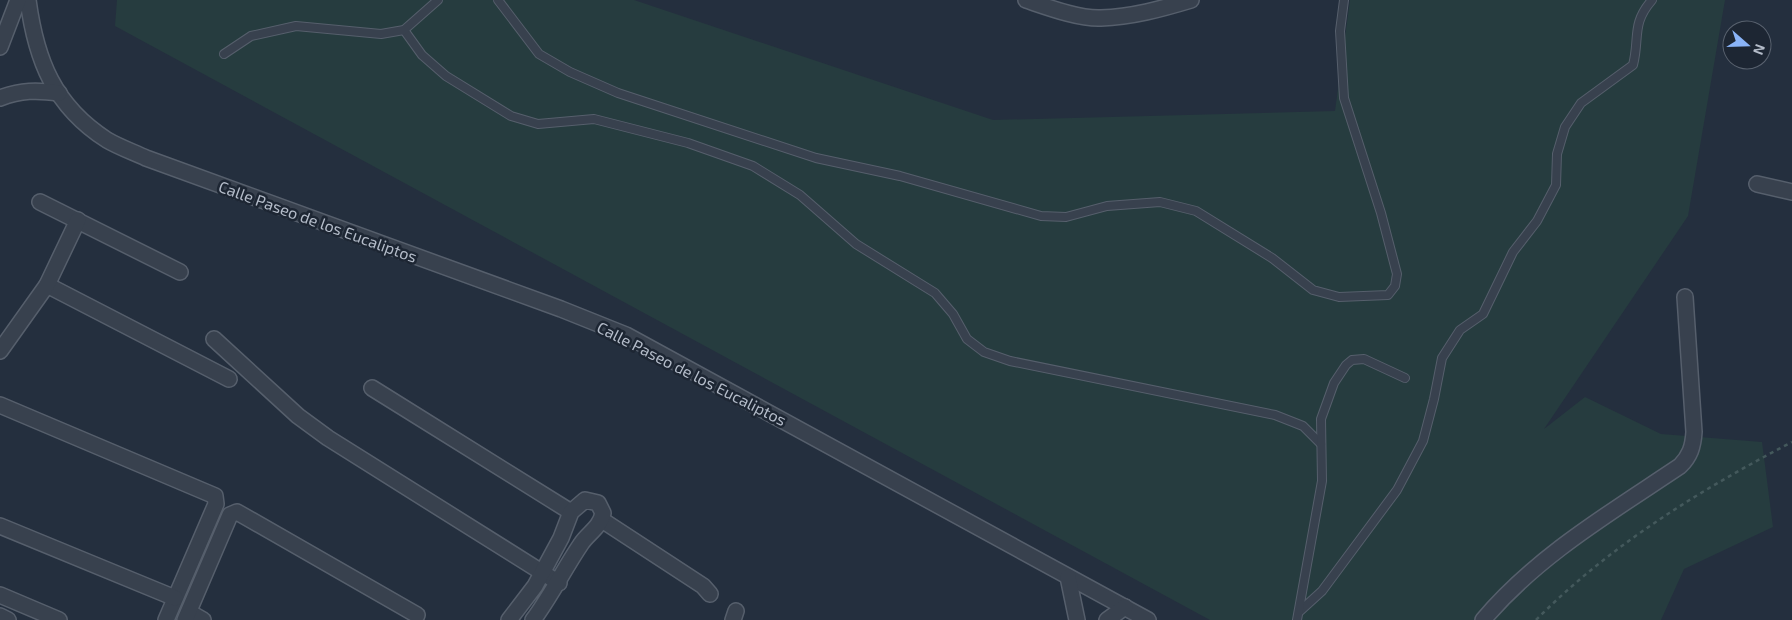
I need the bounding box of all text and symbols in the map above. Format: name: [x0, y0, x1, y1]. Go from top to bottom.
north arrow: [1722, 20, 1772, 70]
text: N: [1750, 42, 1769, 57]
street label: Calle Paseo de los Eucaliptos: [216, 176, 420, 266]
street label: Calle Paseo de los Eucaliptos: [594, 317, 790, 429]

